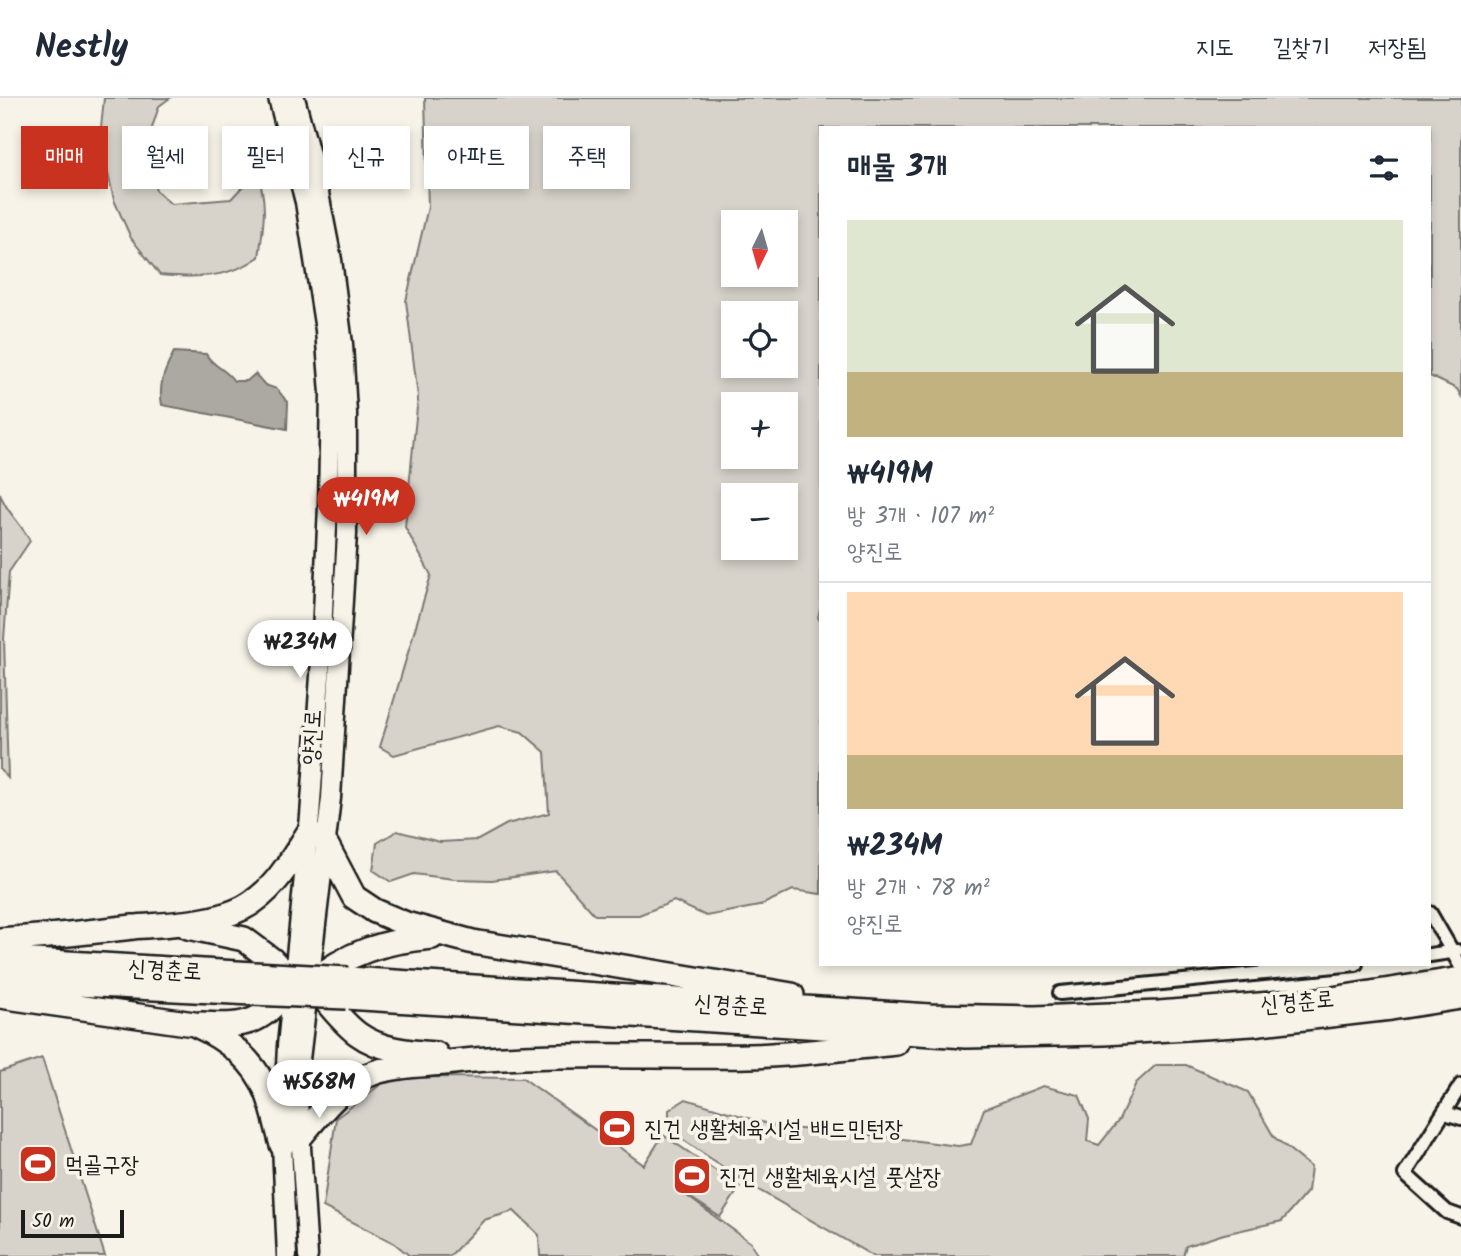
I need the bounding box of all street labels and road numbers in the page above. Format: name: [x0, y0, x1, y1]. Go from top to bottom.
street label: 양진로: [294, 708, 332, 766]
street label: 신경춘로: [127, 951, 203, 991]
street label: 신경춘로: [1259, 982, 1336, 1024]
street label: 신경춘로: [693, 986, 769, 1026]

